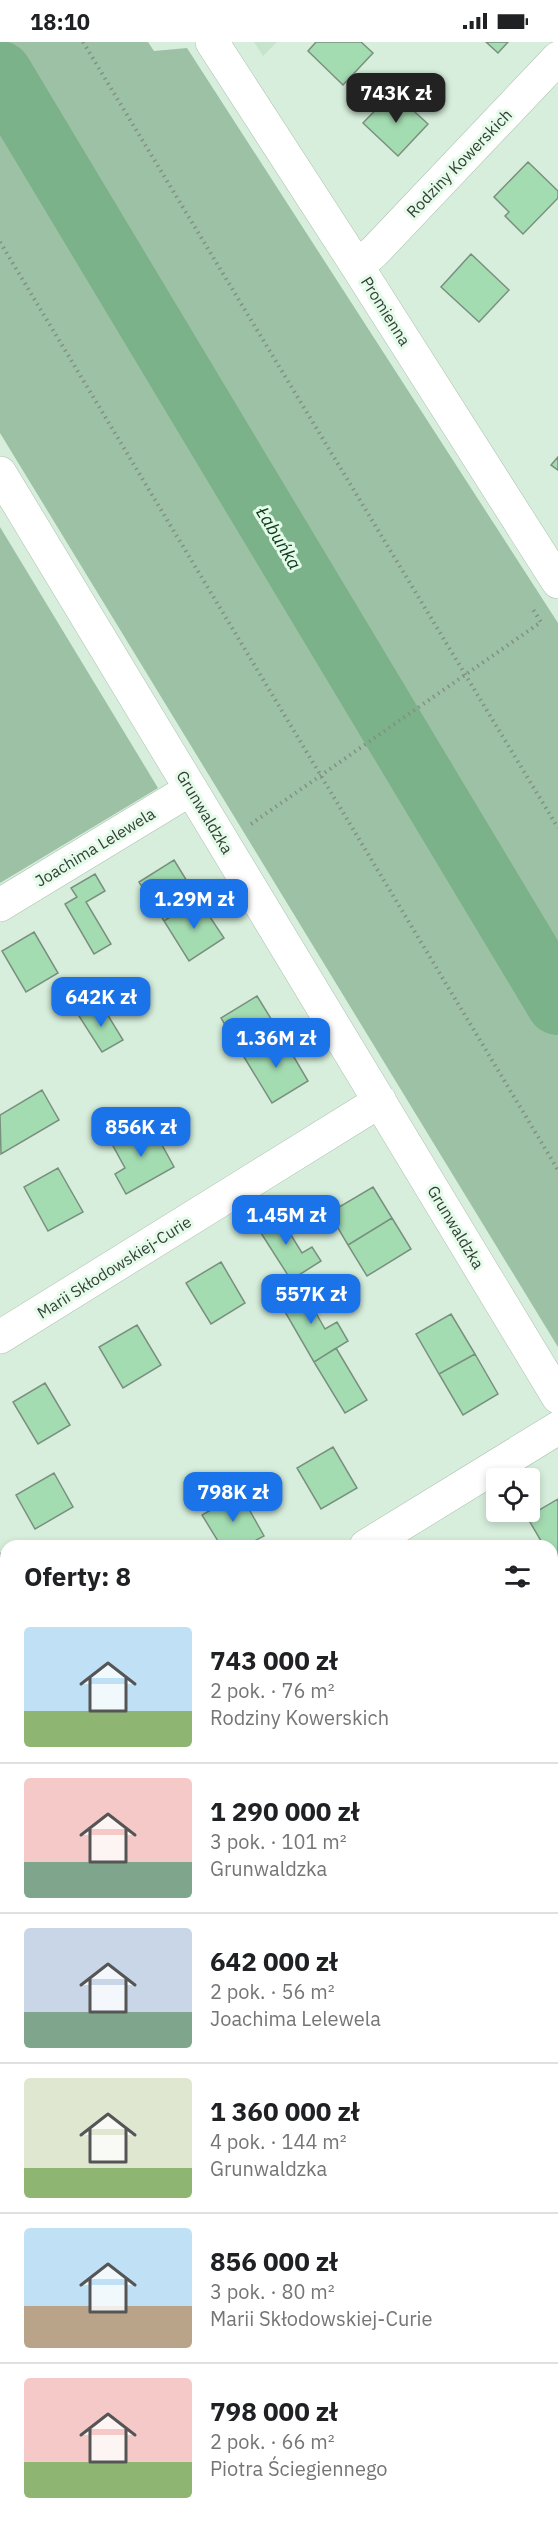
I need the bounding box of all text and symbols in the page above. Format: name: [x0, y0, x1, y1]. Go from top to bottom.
text: 18:10: [30, 7, 90, 36]
pin: 743K zł: [341, 73, 451, 124]
text: 743K zł: [360, 79, 432, 106]
street label: Rodziny Kowerskich: [402, 105, 516, 221]
street label: Promienna: [357, 273, 415, 350]
water label: Łabuńka: [251, 502, 307, 574]
street label: Grunwaldzka: [172, 767, 238, 858]
street label: Joachima Lelewela: [31, 803, 159, 891]
pin: 1.29M zł: [132, 879, 256, 930]
text: 1.29M zł: [154, 885, 234, 912]
pin: 642K zł: [46, 977, 156, 1028]
text: 642K zł: [65, 983, 137, 1010]
pin: 1.36M zł: [214, 1018, 338, 1069]
text: 1.36M zł: [236, 1024, 316, 1051]
pin: 856K zł: [86, 1107, 196, 1158]
text: 856K zł: [105, 1113, 177, 1140]
street label: Grunwaldzka: [423, 1182, 489, 1273]
pin: 1.45M zł: [224, 1195, 348, 1246]
text: 1.45M zł: [246, 1201, 326, 1228]
street label: Marii Skłodowskiej-Curie: [33, 1211, 195, 1323]
pin: 557K zł: [256, 1274, 366, 1325]
text: 557K zł: [275, 1280, 347, 1307]
map controls: [486, 1468, 540, 1522]
button: locate: [486, 1468, 540, 1522]
pin: 798K zł: [178, 1472, 288, 1523]
text: 798K zł: [197, 1478, 269, 1505]
text: Oferty: 8: [24, 1559, 131, 1593]
icon: filters: [501, 1560, 534, 1593]
text: 743 000 zł: [210, 1643, 338, 1677]
icon: home: [72, 1651, 144, 1723]
text: 2 pok. · 76 m²: [210, 1677, 335, 1704]
text: Rodziny Kowerskich: [210, 1704, 389, 1731]
text: 1 290 000 zł: [210, 1794, 359, 1828]
icon: home: [72, 1802, 144, 1874]
text: 3 pok. · 101 m²: [210, 1828, 347, 1855]
text: Grunwaldzka: [210, 1855, 327, 1882]
text: 642 000 zł: [210, 1944, 338, 1978]
icon: home: [72, 1952, 144, 2024]
text: 2 pok. · 56 m²: [210, 1978, 335, 2005]
text: Joachima Lelewela: [210, 2005, 381, 2032]
text: 1 360 000 zł: [210, 2094, 359, 2128]
icon: home: [72, 2102, 144, 2174]
text: 4 pok. · 144 m²: [210, 2128, 347, 2155]
text: Grunwaldzka: [210, 2155, 327, 2182]
text: 856 000 zł: [210, 2244, 338, 2278]
icon: home: [72, 2252, 144, 2324]
text: 3 pok. · 80 m²: [210, 2278, 335, 2305]
text: Marii Skłodowskiej-Curie: [210, 2305, 433, 2332]
text: 798 000 zł: [210, 2394, 338, 2428]
icon: home: [72, 2402, 144, 2474]
text: 2 pok. · 66 m²: [210, 2428, 335, 2455]
text: Piotra Ściegiennego: [210, 2455, 388, 2482]

